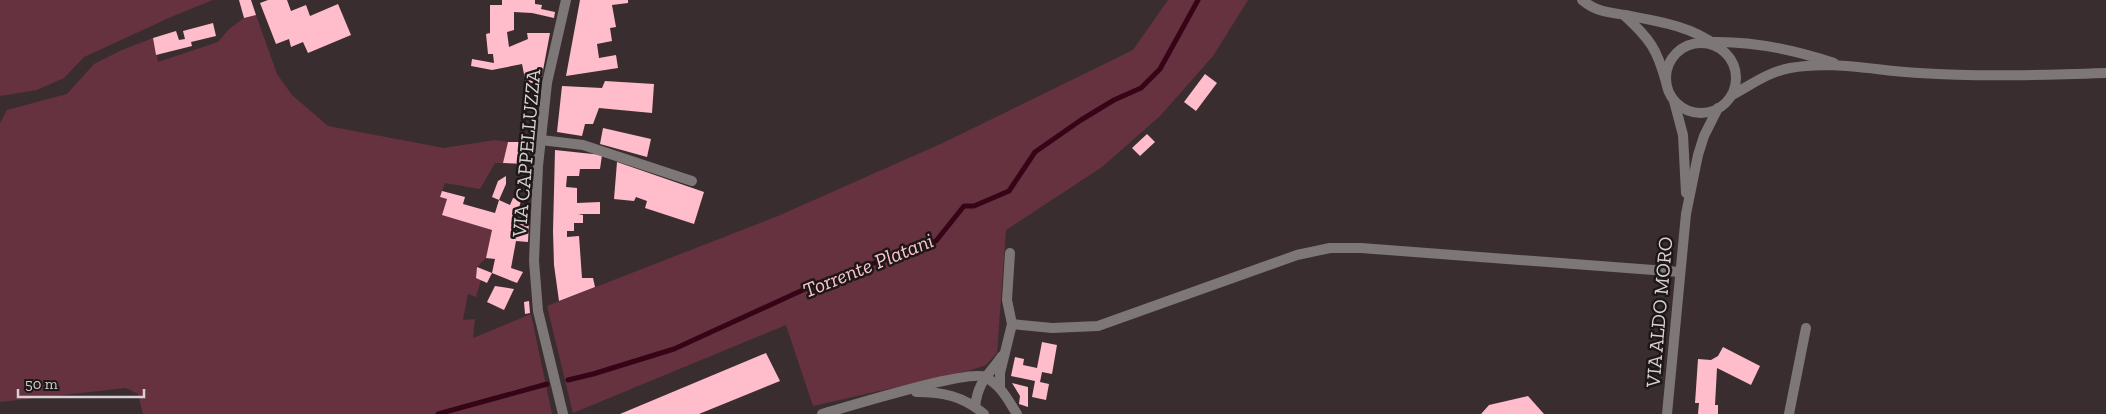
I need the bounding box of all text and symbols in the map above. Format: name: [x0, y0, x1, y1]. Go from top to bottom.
street label: VIA CAPPELLUZZA: [507, 67, 545, 239]
water label: Torrente Platani: [799, 227, 937, 303]
street label: VIA ALDO MORO: [1640, 236, 1678, 389]
scale bar: [18, 366, 144, 398]
text: 50 m: [25, 375, 58, 393]

